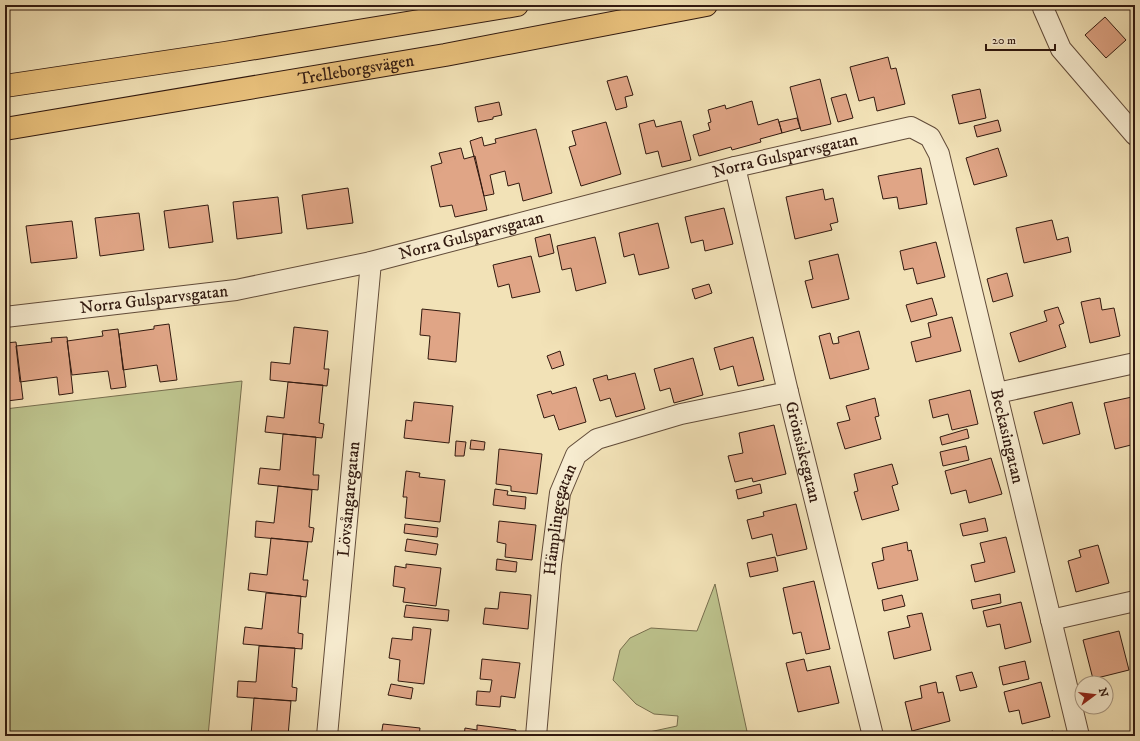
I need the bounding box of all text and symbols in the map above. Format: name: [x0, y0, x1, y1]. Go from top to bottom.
scale bar: [986, 26, 1055, 52]
text: 20 m: [992, 33, 1016, 48]
street label: Trelleborgsvägen: [296, 49, 416, 91]
street label: Norra Gulsparvsgatan: [710, 128, 860, 183]
street label: Norra Gulsparvsgatan: [396, 206, 546, 265]
street label: Norra Gulsparvsgatan: [79, 280, 229, 319]
street label: Beckasingatan: [985, 386, 1029, 486]
street label: Grönsiskegatan: [780, 399, 826, 505]
street label: Lövsångaregatan: [333, 440, 365, 558]
street label: Hämplingegatan: [539, 460, 582, 576]
north arrow: [1074, 675, 1114, 715]
text: N: [1095, 686, 1111, 699]

